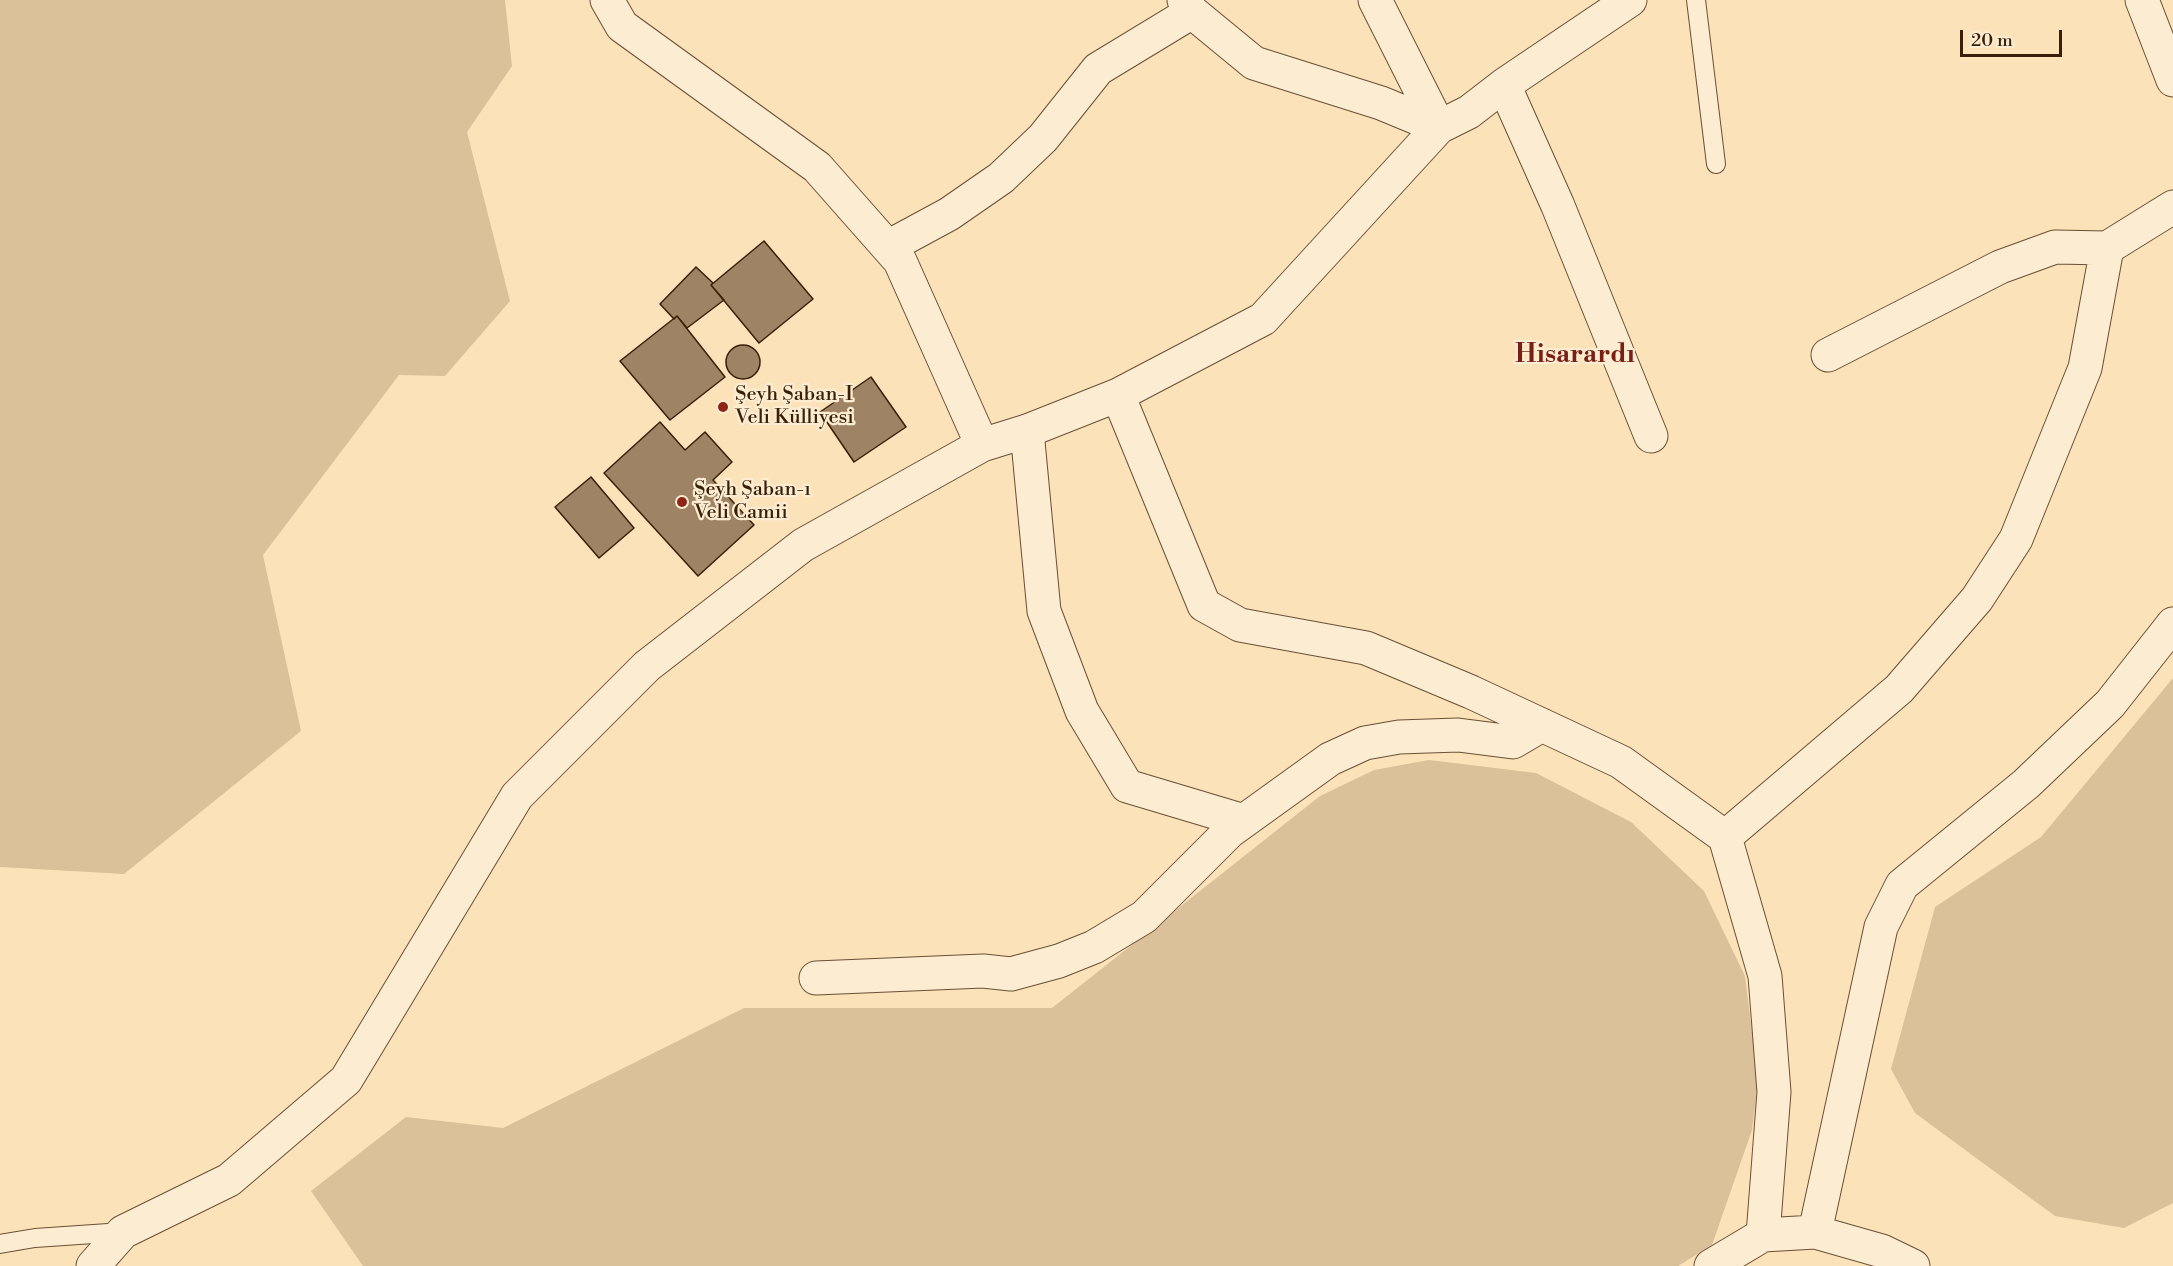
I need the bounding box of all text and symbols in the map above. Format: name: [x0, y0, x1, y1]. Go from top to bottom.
scale bar: [1963, 18, 2065, 56]
text: 20 m: [1971, 29, 2013, 52]
district label: Hisarardı: [1515, 340, 1635, 372]
place label: Şeyh Şaban-I Veli Külliyesi: [735, 383, 854, 430]
marker: Şeyh Şaban-I Veli Külliyesi: [716, 400, 730, 414]
place label: Şeyh Şaban-ı Veli Camii: [694, 478, 811, 525]
marker: Şeyh Şaban-ı Veli Camii: [675, 495, 689, 509]

